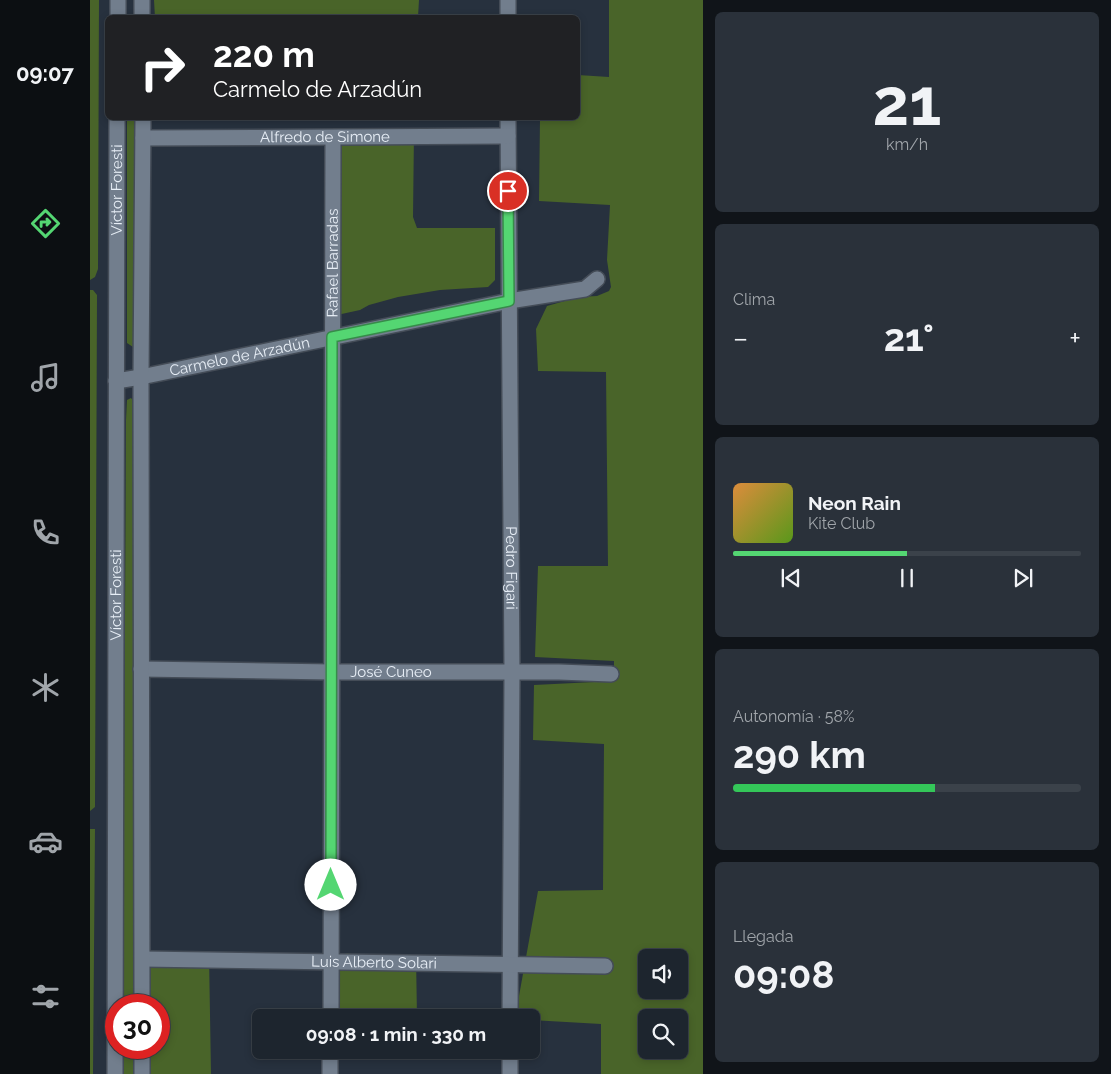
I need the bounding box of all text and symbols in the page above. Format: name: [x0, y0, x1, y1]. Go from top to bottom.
text: 220 m: [213, 34, 315, 75]
icon: right: [130, 35, 195, 100]
text: 09:07: [16, 60, 74, 86]
text: 21: [873, 64, 941, 140]
text: Carmelo de Arzadún: [213, 76, 422, 102]
street label: Alfredo de Simone: [260, 128, 390, 146]
text: km/h: [886, 135, 928, 154]
street label: Víctor Foresti: [108, 144, 126, 236]
pin: [487, 170, 529, 212]
icon: arrive: [494, 177, 522, 205]
icon: directions: [28, 206, 63, 241]
street label: Rafael Barradas: [324, 209, 342, 317]
text: Clima: [733, 290, 775, 309]
text: 21°: [884, 315, 934, 360]
text: −: [733, 322, 748, 355]
text: +: [1069, 322, 1081, 355]
street label: Carmelo de Arzadún: [168, 333, 311, 380]
icon: music: [28, 360, 63, 395]
text: Neon Rain: [808, 492, 901, 514]
text: Kite Club: [808, 514, 875, 533]
icon: phone: [28, 515, 63, 550]
street label: Pedro Figari: [502, 526, 521, 610]
street label: Víctor Foresti: [107, 549, 125, 641]
icon: previous: [777, 564, 805, 592]
icon: pause: [893, 564, 921, 592]
icon: next: [1009, 564, 1037, 592]
street label: José Cuneo: [350, 663, 432, 681]
icon: climate: [28, 670, 63, 705]
text: Autonomía · 58%: [733, 707, 854, 726]
text: 290 km: [733, 732, 866, 777]
icon: car: [28, 824, 63, 859]
position arrow: [304, 858, 356, 910]
text: Llegada: [733, 927, 793, 946]
map controls: [638, 949, 688, 1059]
button: sound: [638, 949, 688, 999]
text: 09:08: [733, 952, 834, 997]
street label: Luis Alberto Solari: [311, 953, 437, 972]
icon: filters: [28, 979, 63, 1014]
speed limit sign: 30: [105, 994, 170, 1059]
button: search: [638, 1009, 688, 1059]
text: 09:08 · 1 min · 330 m: [306, 1023, 486, 1045]

